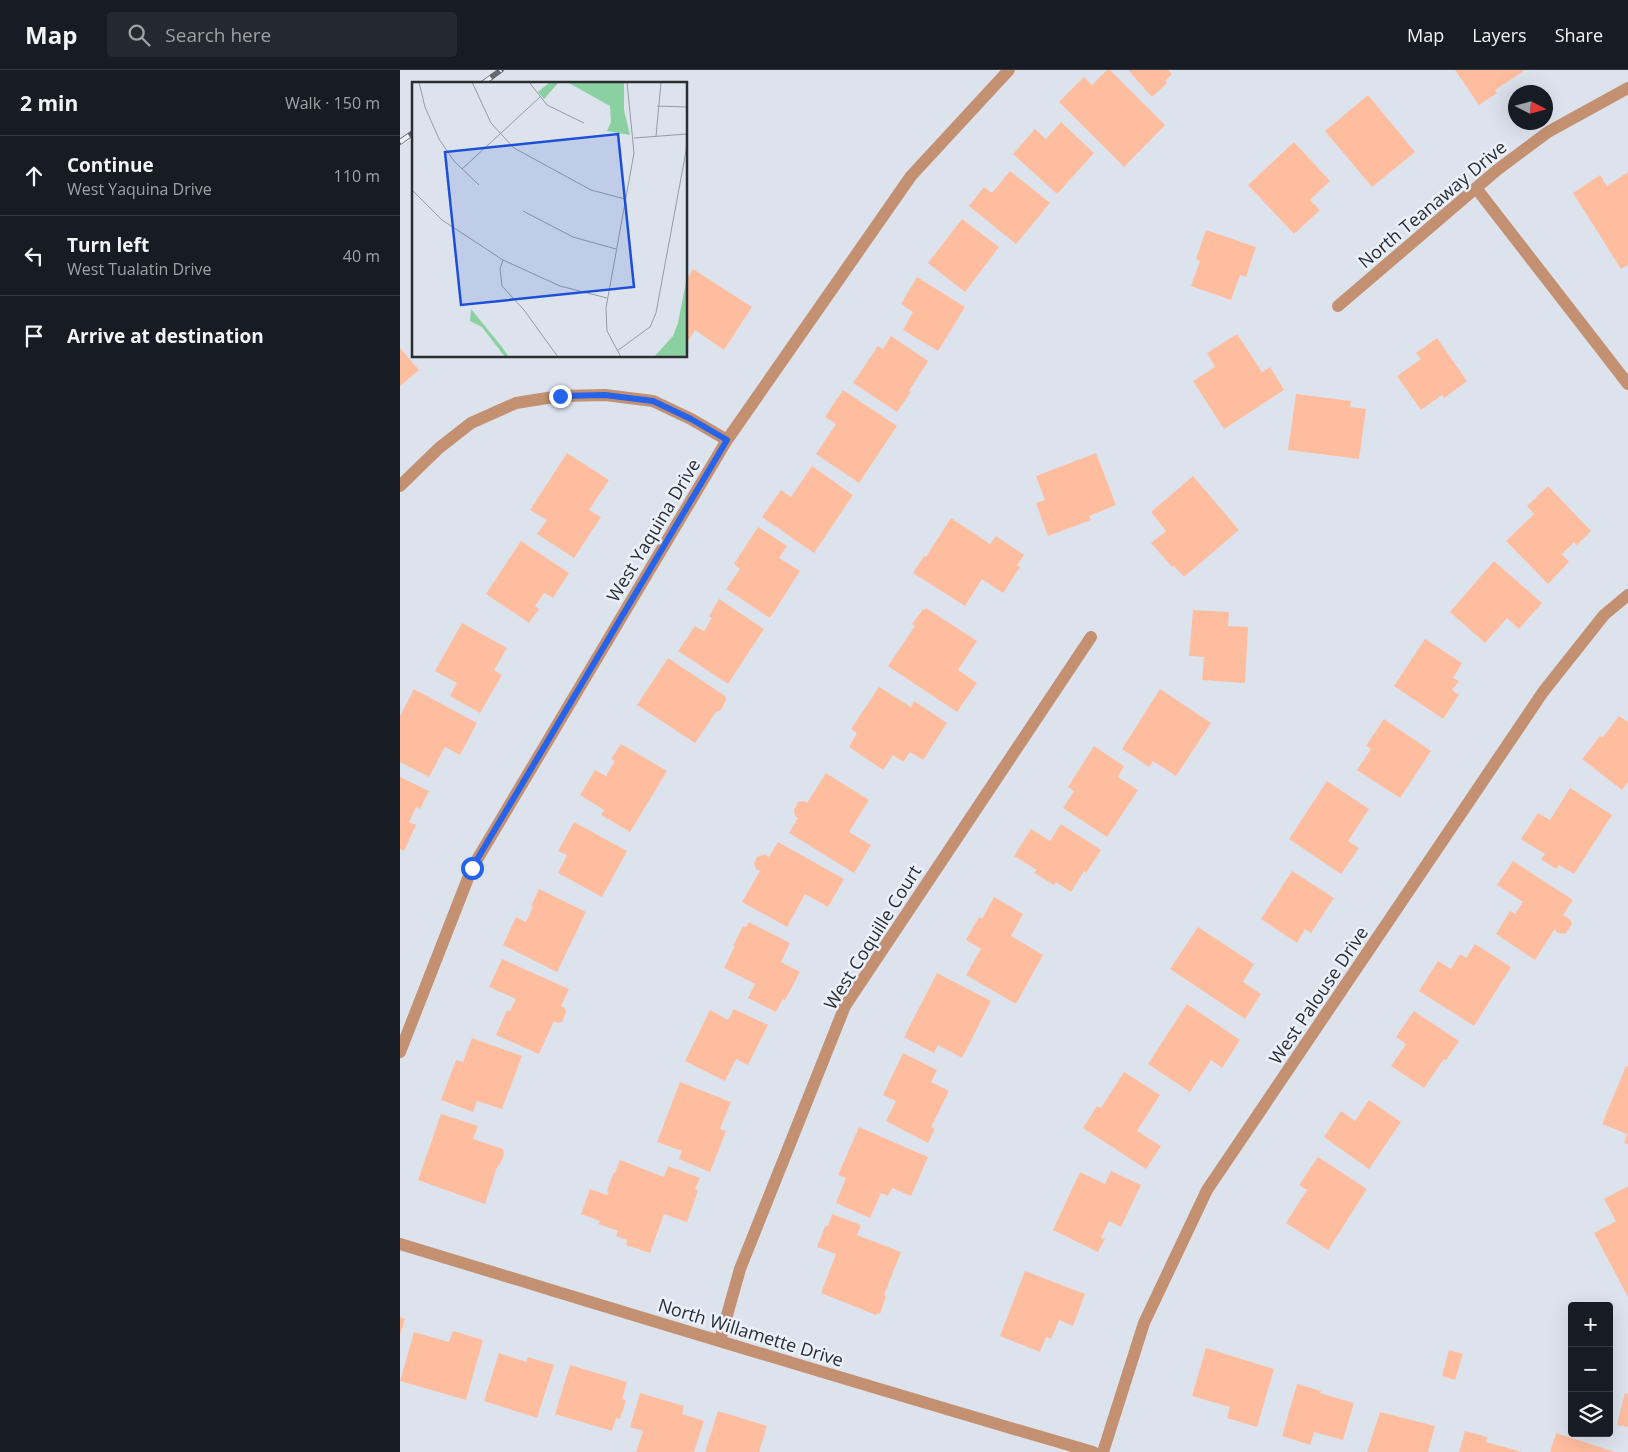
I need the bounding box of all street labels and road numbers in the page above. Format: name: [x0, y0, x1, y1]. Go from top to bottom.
street label: North Teanaway Drive: [1353, 135, 1511, 273]
street label: West Yaquina Drive: [601, 454, 705, 606]
street label: West Coquille Court: [818, 860, 926, 1014]
street label: West Palouse Drive: [1263, 922, 1373, 1068]
street label: North Willamette Drive: [655, 1292, 847, 1372]

